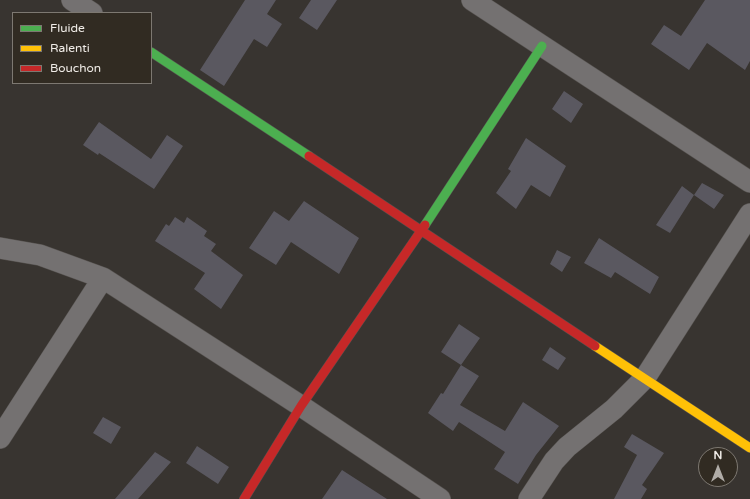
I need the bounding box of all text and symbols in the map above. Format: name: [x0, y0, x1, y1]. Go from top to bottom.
legend: [12, 12, 152, 84]
text: Fluide: [50, 21, 85, 35]
text: Ralenti: [50, 41, 90, 55]
text: Bouchon: [50, 61, 101, 75]
north arrow: [698, 447, 738, 487]
text: N: [714, 449, 722, 462]

